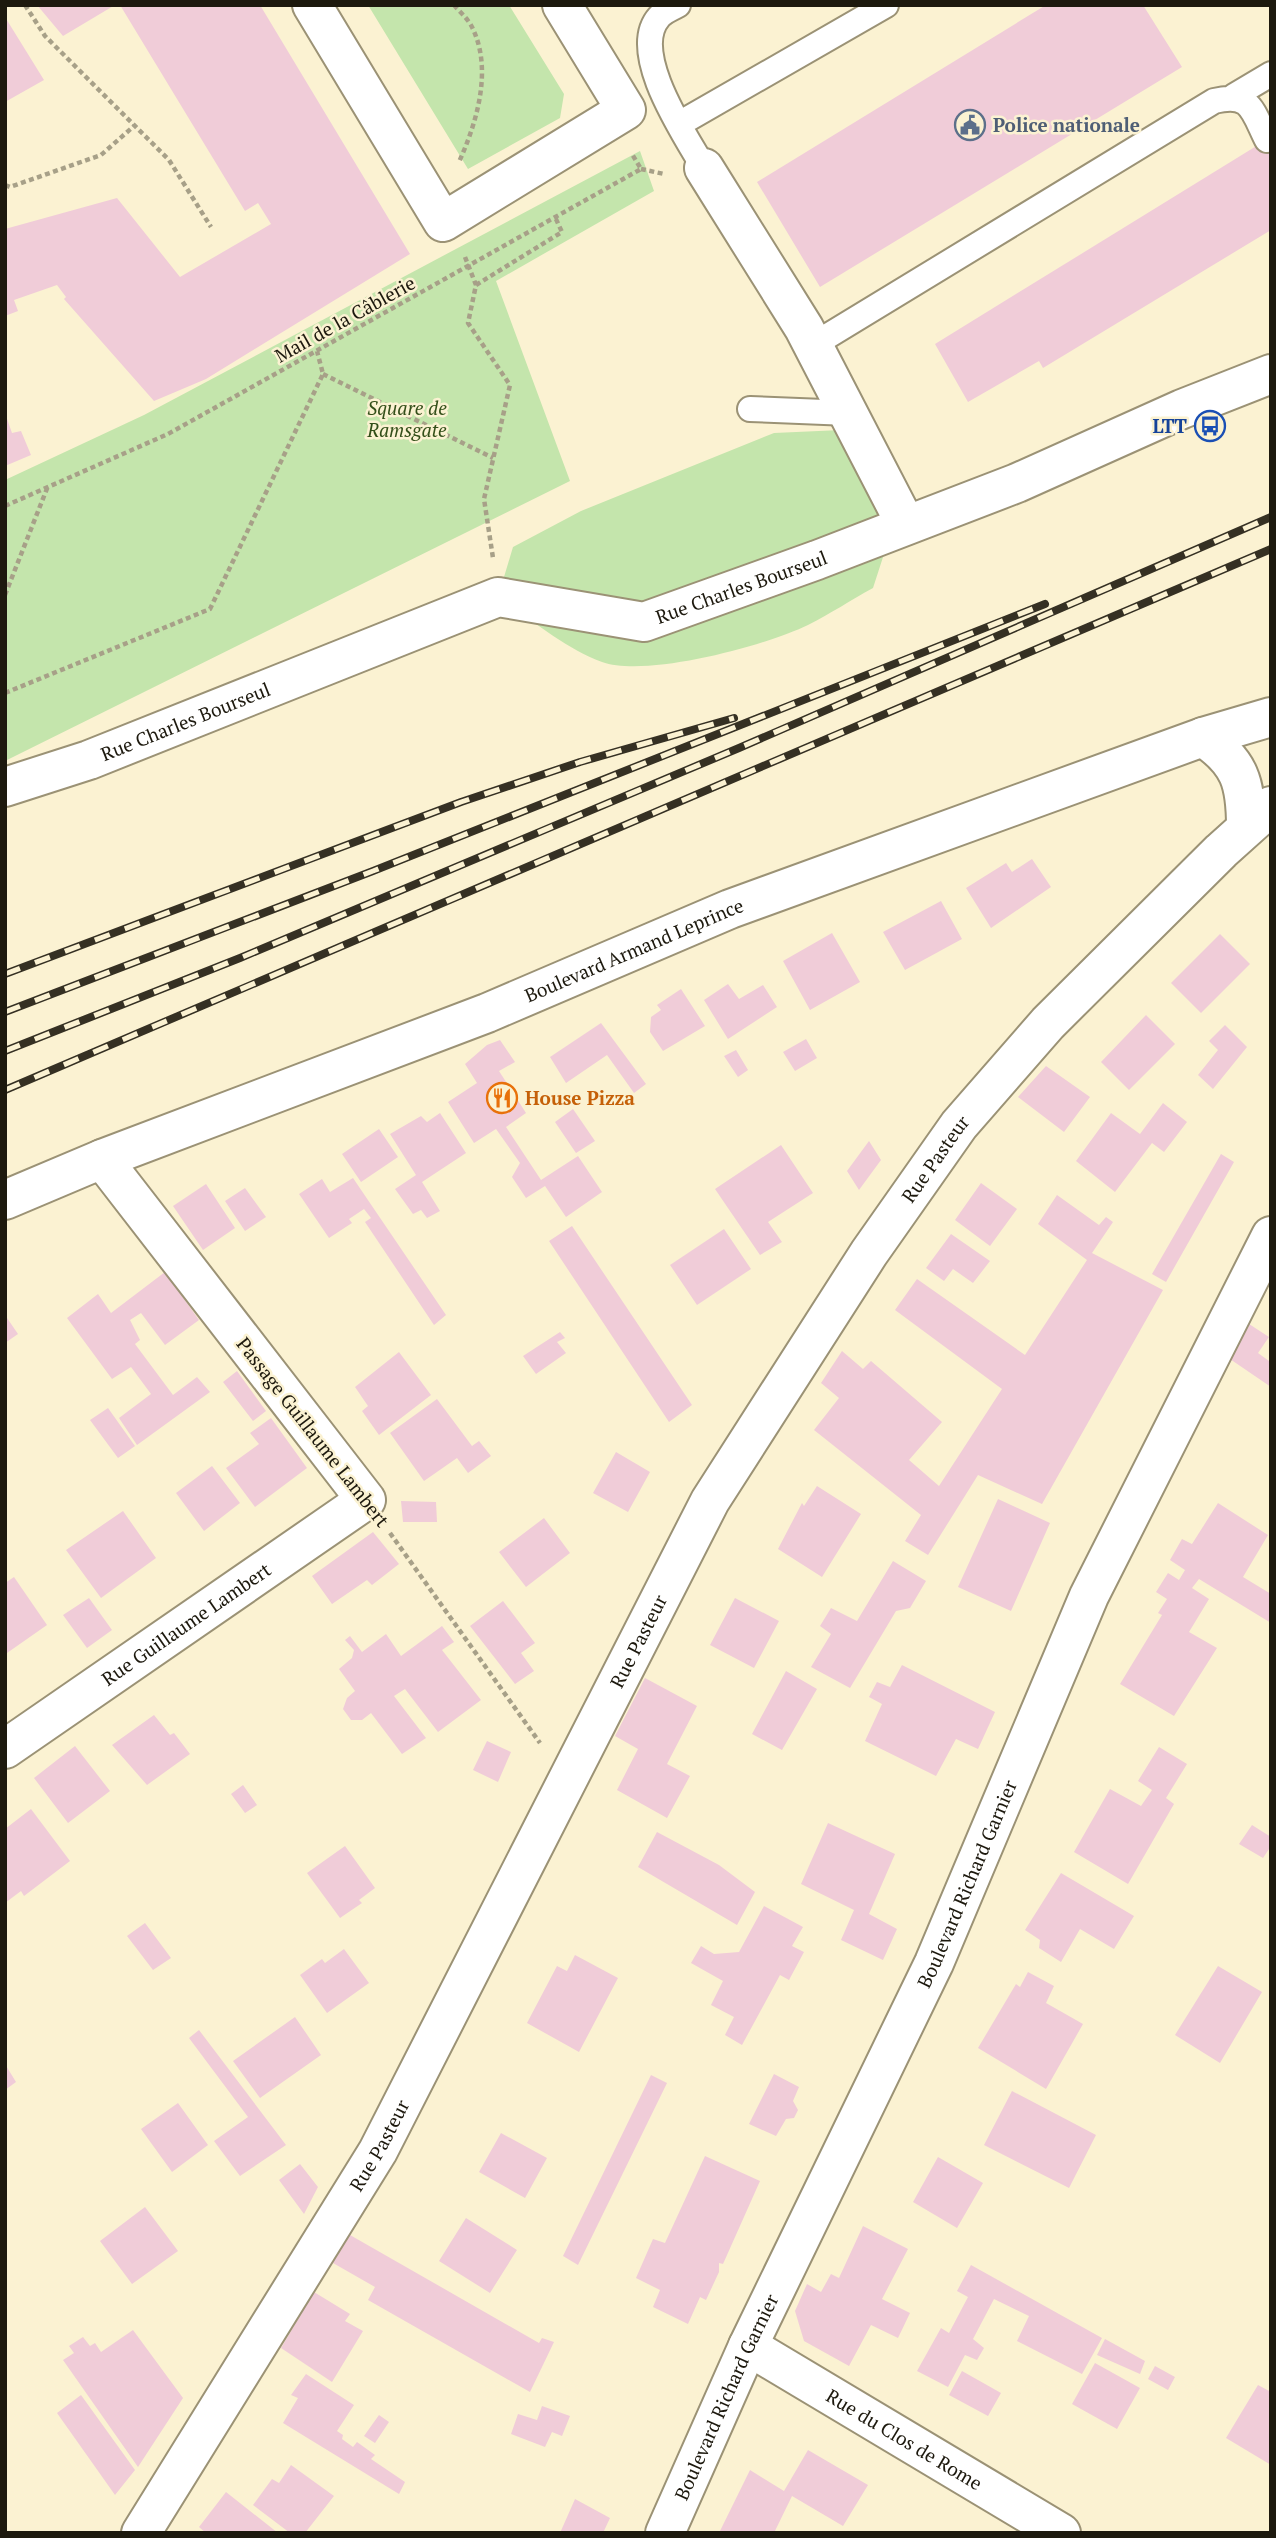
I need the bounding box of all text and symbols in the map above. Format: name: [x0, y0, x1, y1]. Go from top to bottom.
public building icon: Police nationale: [953, 108, 987, 142]
place label: Police nationale: [993, 112, 1140, 137]
street label: Mail de la Câblerie: [270, 270, 419, 368]
park label: Square de Ramsgate: [366, 395, 447, 442]
bus stop icon: LTT: [1193, 409, 1227, 443]
place label: LTT: [1152, 413, 1187, 438]
street label: Rue Charles Bourseul: [652, 544, 830, 629]
street label: Rue Charles Bourseul: [97, 676, 274, 766]
street label: Boulevard Armand Leprince: [521, 892, 747, 1007]
restaurant icon: House Pizza: [485, 1081, 519, 1115]
place label: House Pizza: [525, 1085, 635, 1110]
street label: Rue Pasteur: [895, 1109, 974, 1207]
street label: Passage Guillaume Lambert: [232, 1332, 395, 1532]
street label: Rue Guillaume Lambert: [96, 1557, 275, 1691]
street label: Rue Pasteur: [604, 1590, 672, 1692]
street label: Boulevard Richard Garnier: [911, 1775, 1022, 1992]
street label: Rue Pasteur: [343, 2095, 415, 2196]
street label: Boulevard Richard Garnier: [668, 2289, 784, 2504]
street label: Rue du Clos de Rome: [822, 2383, 987, 2495]

